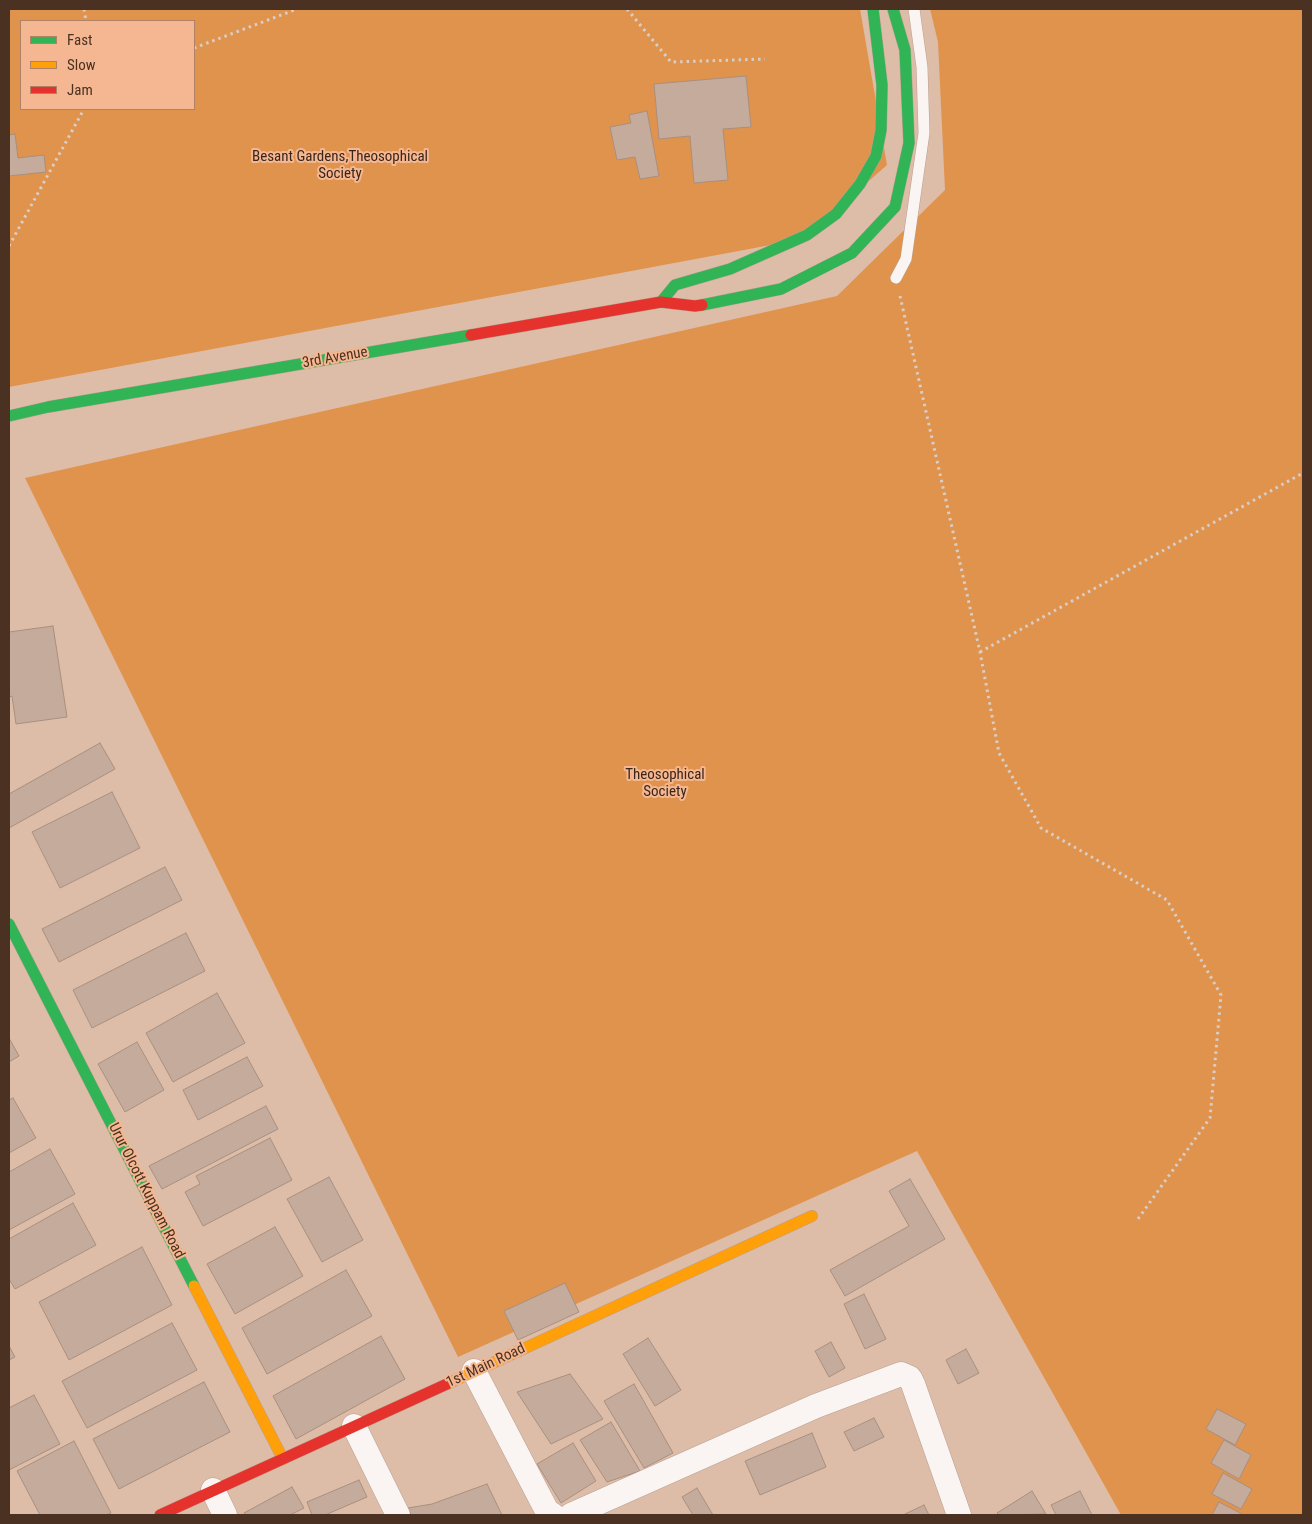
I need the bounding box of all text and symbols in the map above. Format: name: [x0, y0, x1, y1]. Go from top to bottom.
legend: [20, 20, 195, 110]
text: Fast: [67, 31, 92, 49]
text: Slow: [67, 56, 96, 74]
text: Jam: [67, 81, 93, 99]
park label: Besant Gardens,Theosophical Society: [252, 148, 428, 183]
street label: 3rd Avenue: [301, 343, 369, 373]
park label: Theosophical Society: [625, 766, 705, 801]
street label: Urur Olcott Kuppam Road: [104, 1120, 188, 1262]
street label: 1st Main Road: [444, 1340, 528, 1392]

